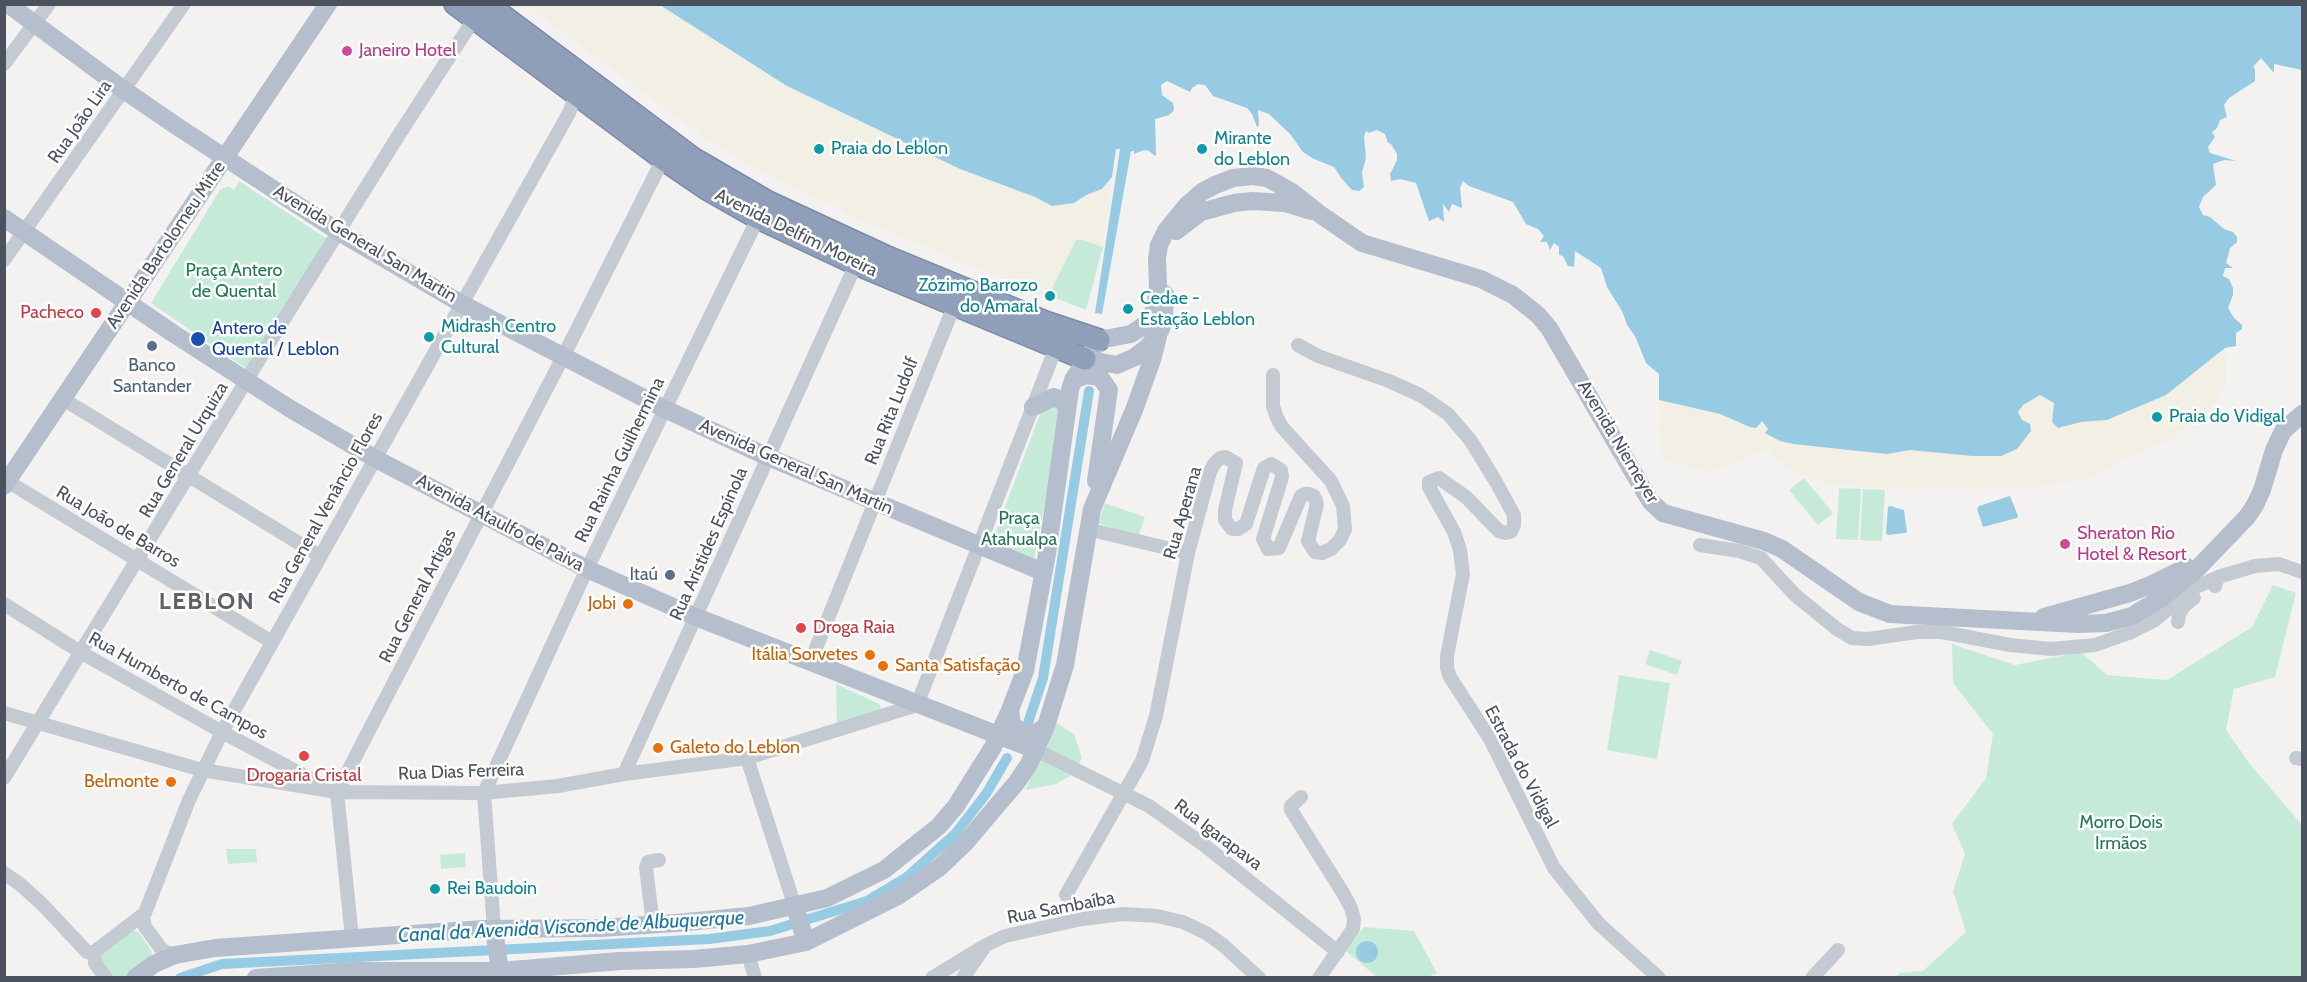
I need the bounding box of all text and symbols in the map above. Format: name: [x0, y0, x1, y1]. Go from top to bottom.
place label: Janeiro Hotel: [359, 40, 456, 62]
marker: Janeiro Hotel: [340, 44, 354, 58]
street label: Rua João Lira: [43, 76, 117, 168]
place label: Mirante do Leblon: [1214, 128, 1290, 170]
place label: Praia do Leblon: [831, 138, 948, 160]
marker: Praia do Leblon: [812, 142, 826, 156]
marker: Mirante do Leblon: [1195, 142, 1209, 156]
street label: Avenida Bartolomeu Mitre: [102, 157, 230, 333]
street label: Avenida General San Martin: [269, 181, 461, 307]
street label: Avenida Delfim Moreira: [711, 184, 881, 282]
park label: Praça Antero de Quental: [186, 260, 282, 302]
place label: Zózimo Barrozo do Amaral: [918, 275, 1038, 318]
place label: Cedae - Estação Leblon: [1140, 288, 1255, 330]
marker: Zózimo Barrozo do Amaral: [1043, 289, 1057, 303]
place label: Pacheco: [20, 302, 84, 324]
marker: Cedae - Estação Leblon: [1121, 302, 1135, 316]
marker: Pacheco: [89, 306, 103, 320]
place label: Midrash Centro Cultural: [441, 316, 556, 358]
place label: Antero de Quental / Leblon: [212, 318, 339, 360]
marker: Antero de Quental / Leblon: [189, 330, 207, 348]
marker: Midrash Centro Cultural: [422, 330, 436, 344]
marker: Banco Santander: [145, 339, 159, 353]
street label: Rua Rita Ludolf: [861, 354, 923, 468]
place label: Banco Santander: [113, 355, 191, 398]
street label: Rua Rainha Guilhermina: [571, 374, 669, 546]
street label: Avenida Niemeyer: [1573, 377, 1663, 507]
street label: Rua General Urquiza: [135, 378, 233, 522]
place label: Praia do Vidigal: [2169, 406, 2285, 428]
street label: Rua General Venâncio Flores: [264, 409, 388, 607]
marker: Praia do Vidigal: [2150, 410, 2164, 424]
street label: Avenida General San Martin: [696, 414, 896, 520]
street label: Rua Aristides Espínola: [665, 464, 753, 624]
street label: Rua Aperana: [1159, 464, 1207, 562]
street label: Avenida Ataulfo de Paiva: [412, 470, 588, 576]
street label: Rua João de Barros: [52, 482, 184, 572]
park label: Praça Atahualpa: [981, 508, 1057, 550]
place label: Sheraton Rio Hotel & Resort: [2077, 523, 2187, 566]
street label: Rua General Artigas: [375, 525, 461, 667]
marker: Sheraton Rio Hotel & Resort: [2058, 537, 2072, 551]
place label: Itaú: [629, 564, 658, 586]
marker: Itaú: [663, 568, 677, 582]
district label: LEBLON: [159, 588, 255, 616]
place label: Jobi: [588, 593, 616, 615]
marker: Jobi: [621, 597, 635, 611]
place label: Droga Raia: [813, 617, 895, 639]
marker: Droga Raia: [794, 621, 808, 635]
street label: Rua Humberto de Campos: [85, 628, 271, 744]
place label: Itália Sorvetes: [751, 644, 858, 666]
marker: Itália Sorvetes: [863, 648, 877, 662]
place label: Santa Satisfação: [895, 655, 1020, 677]
marker: Santa Satisfação: [876, 659, 890, 673]
street label: Estrada do Vidigal: [1480, 702, 1562, 832]
place label: Galeto do Leblon: [670, 737, 800, 759]
marker: Galeto do Leblon: [651, 741, 665, 755]
marker: Drogaria Cristal: [297, 749, 311, 763]
street label: Rua Dias Ferreira: [398, 759, 524, 785]
place label: Drogaria Cristal: [247, 765, 361, 787]
place label: Belmonte: [84, 771, 159, 793]
marker: Belmonte: [164, 775, 178, 789]
street label: Rua Igarapava: [1170, 795, 1266, 875]
park label: Morro Dois Irmãos: [2079, 812, 2163, 854]
place label: Rei Baudoin: [447, 878, 537, 900]
marker: Rei Baudoin: [428, 882, 442, 896]
street label: Rua Sambaíba: [1006, 887, 1116, 929]
water label: Canal da Avenida Visconde de Albuquerque: [397, 906, 745, 948]

